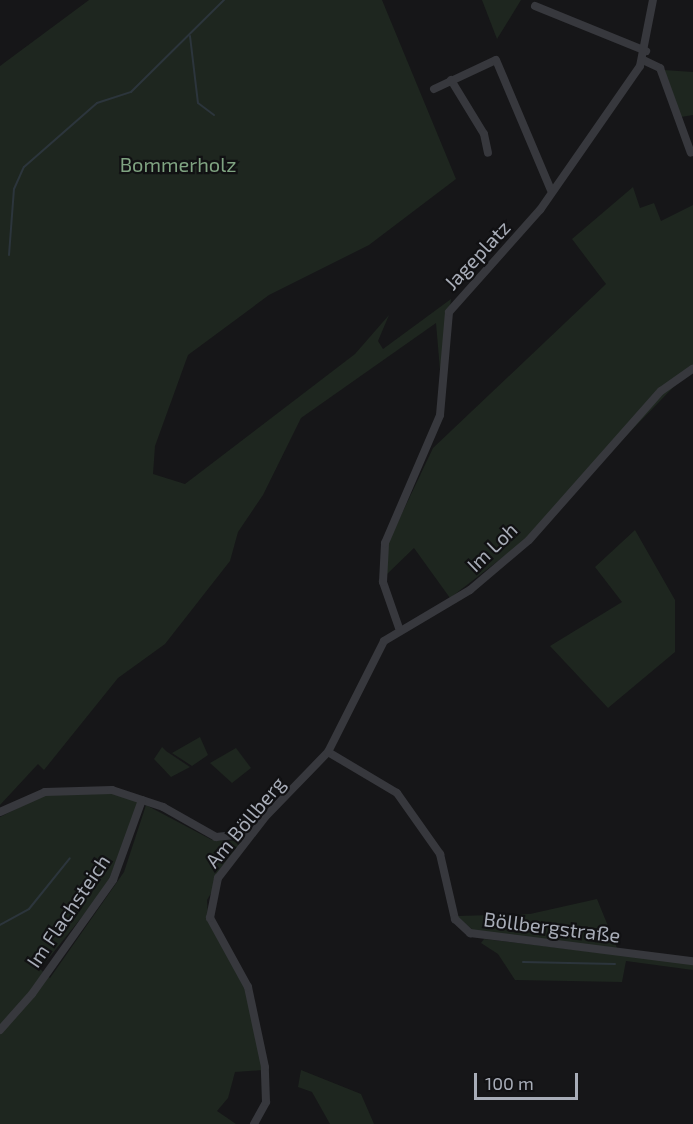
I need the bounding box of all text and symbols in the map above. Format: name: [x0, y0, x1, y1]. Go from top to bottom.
park label: Bommerholz: [120, 152, 236, 176]
street label: Jageplatz: [439, 215, 515, 295]
street label: Im Loh: [462, 517, 522, 577]
street label: Am Böllberg: [200, 772, 290, 872]
street label: Im Flachsteich: [21, 850, 115, 972]
street label: Böllbergstraße: [482, 907, 622, 947]
scale bar: [477, 1061, 580, 1099]
text: 100 m: [485, 1072, 534, 1094]

